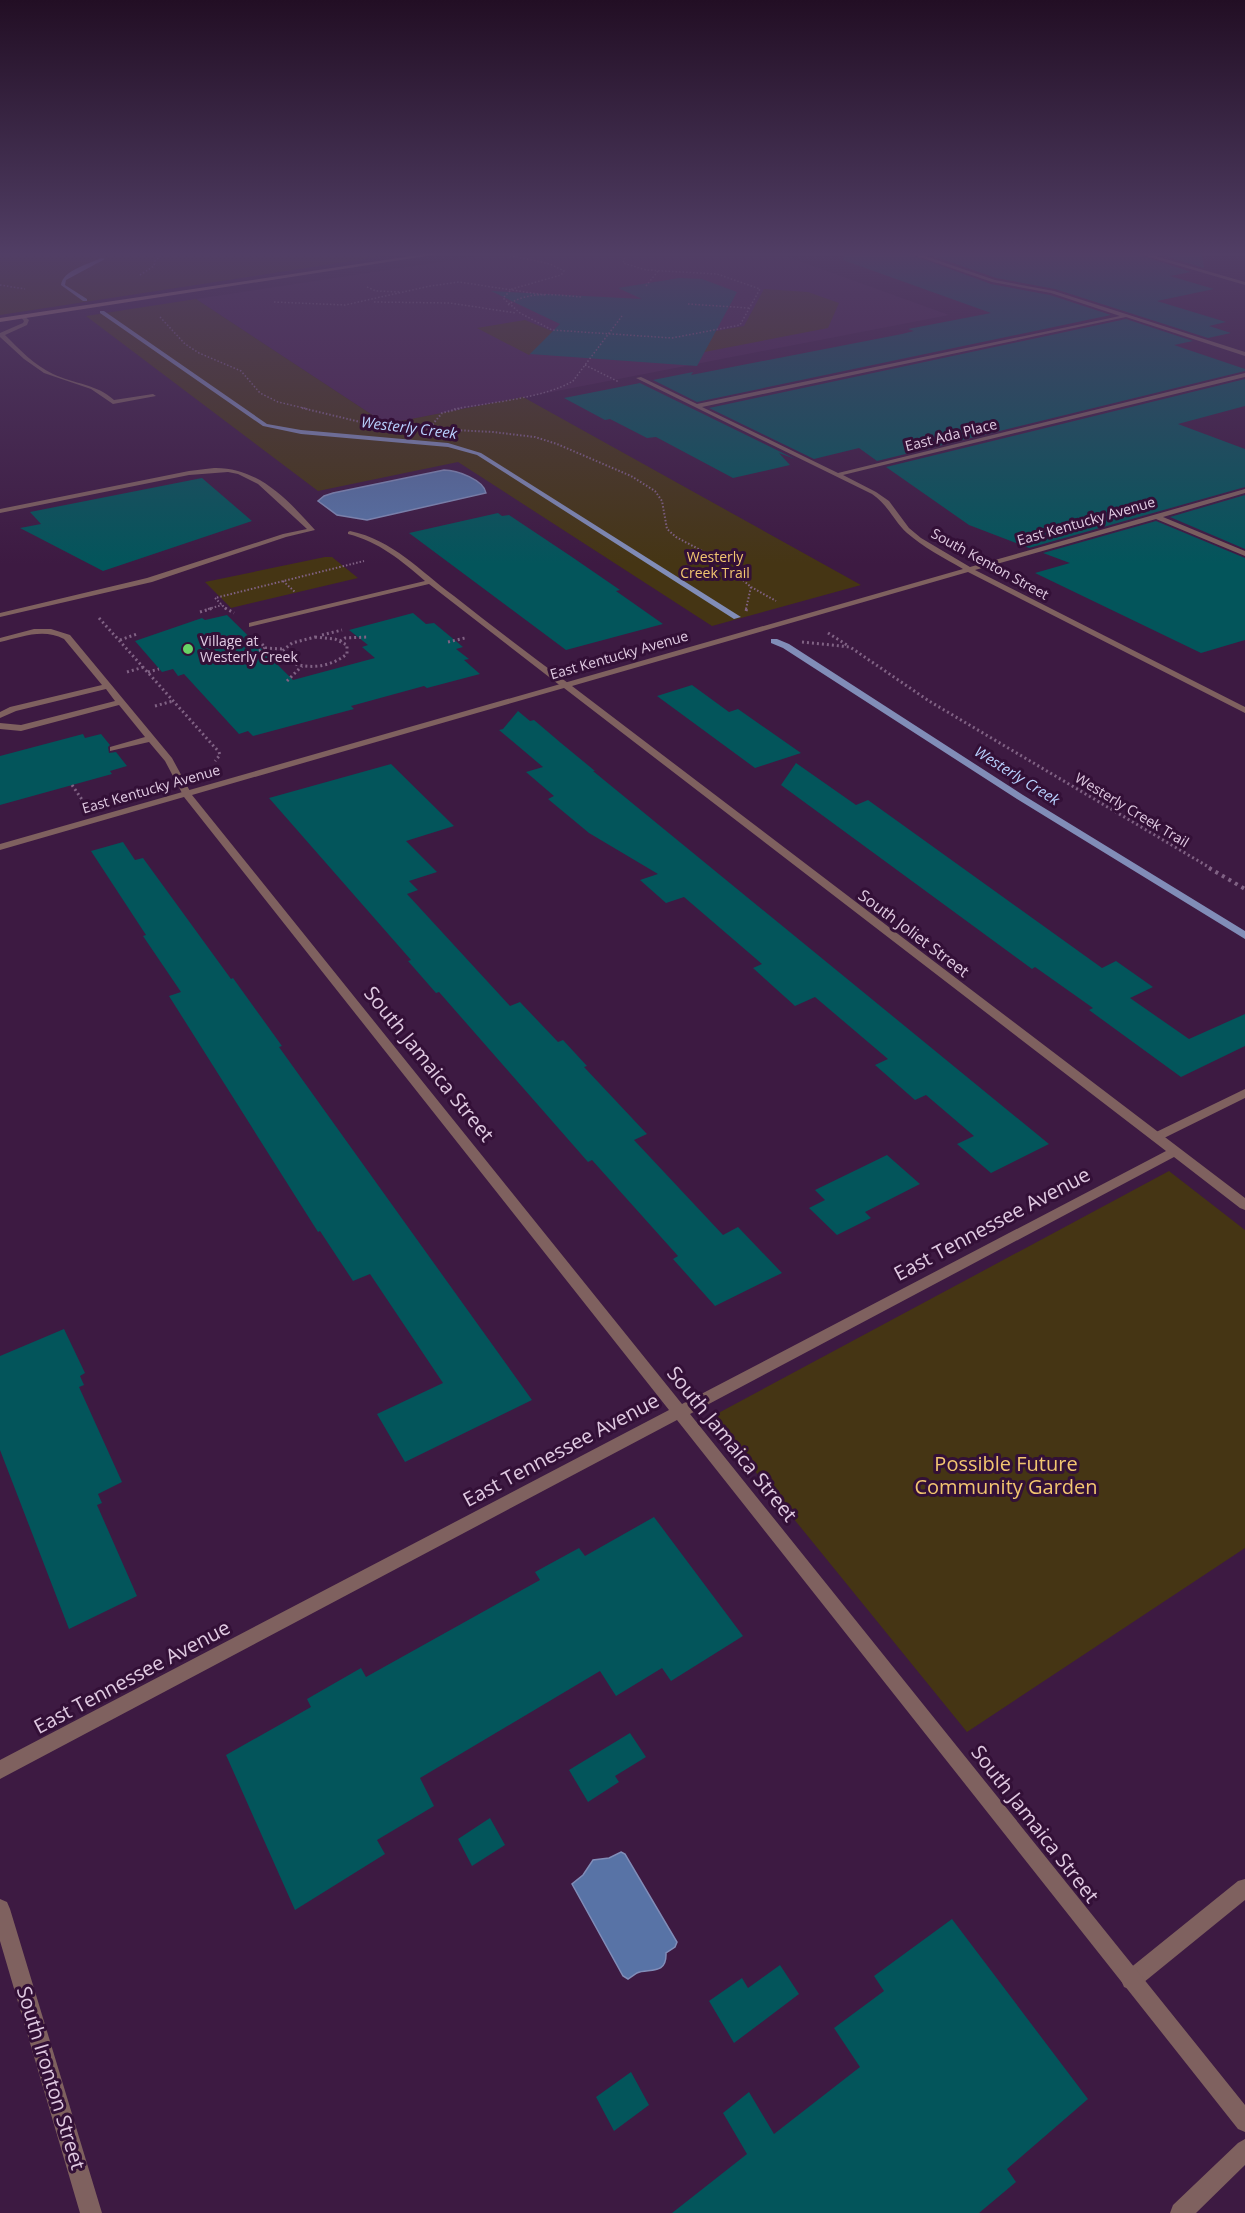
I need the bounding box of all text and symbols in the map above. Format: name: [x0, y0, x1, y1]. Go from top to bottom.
water label: Westerly Creek: [360, 411, 459, 443]
street label: East Ada Place: [903, 414, 999, 455]
street label: East Kentucky Avenue: [1015, 492, 1157, 549]
street label: South Kenton Street: [928, 523, 1052, 604]
park label: Westerly Creek Trail: [680, 547, 750, 582]
street label: East Kentucky Avenue: [548, 626, 690, 683]
place label: Village at Westerly Creek: [200, 631, 298, 666]
marker: Village at Westerly Creek: [181, 642, 195, 656]
water label: Westerly Creek: [971, 741, 1064, 810]
street label: East Kentucky Avenue: [80, 760, 222, 817]
street label: Westerly Creek Trail: [1072, 768, 1193, 851]
street label: South Joliet Street: [854, 884, 974, 982]
street label: South Jamaica Street: [358, 980, 501, 1147]
street label: East Tennessee Avenue: [889, 1160, 1095, 1287]
street label: South Jamaica Street: [661, 1360, 804, 1527]
street label: East Tennessee Avenue: [458, 1386, 664, 1513]
park label: Possible Future Community Garden: [914, 1450, 1098, 1500]
street label: East Tennessee Avenue: [29, 1613, 235, 1740]
street label: South Jamaica Street: [965, 1739, 1105, 1908]
street label: South Ironton Street: [11, 1983, 92, 2173]

